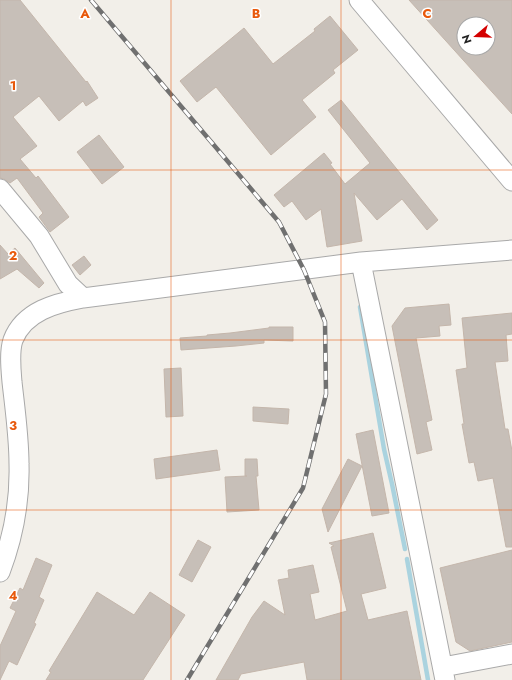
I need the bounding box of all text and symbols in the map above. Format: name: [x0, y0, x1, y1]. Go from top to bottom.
text: A: [79, 4, 90, 23]
text: B: [252, 4, 261, 23]
text: C: [422, 4, 432, 23]
north arrow: [456, 16, 496, 56]
text: N: [458, 33, 476, 46]
text: 1: [10, 76, 16, 95]
text: 2: [9, 246, 17, 265]
text: 3: [9, 416, 17, 435]
text: 4: [8, 586, 18, 605]

